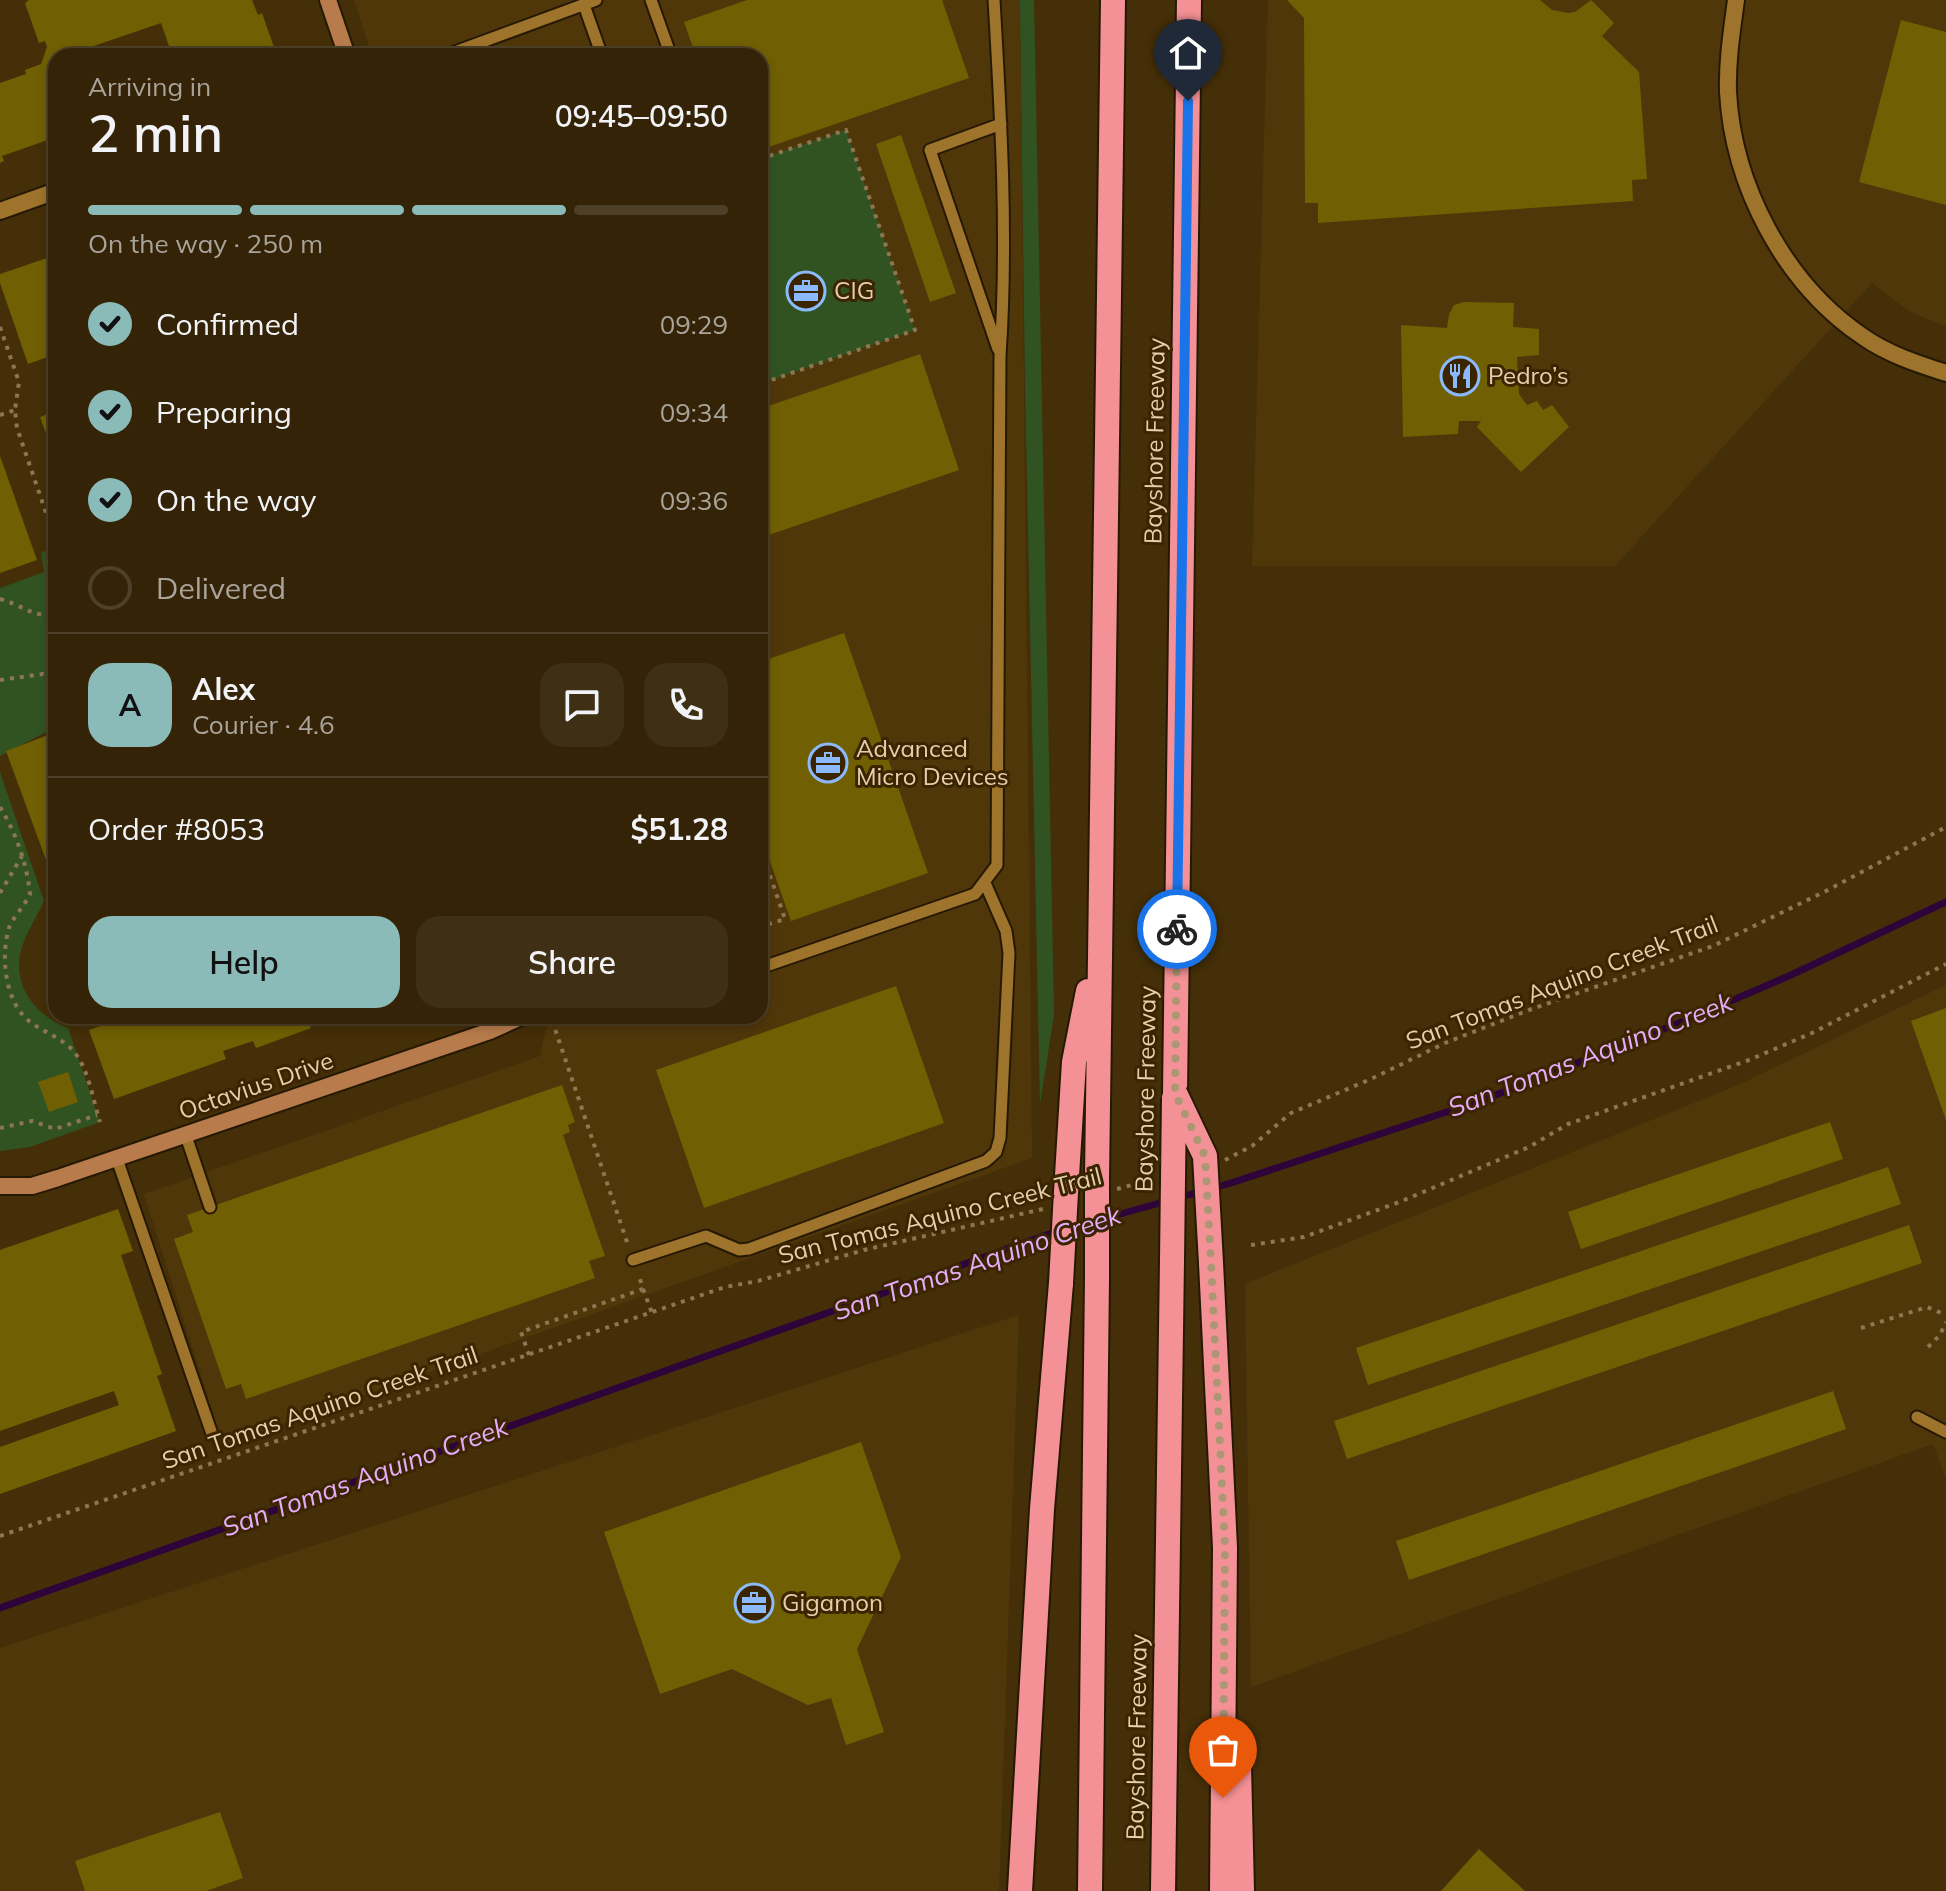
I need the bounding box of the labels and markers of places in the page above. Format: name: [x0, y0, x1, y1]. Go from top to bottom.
pin: [1154, 19, 1222, 101]
office icon: CIG: [785, 270, 827, 312]
place label: CIG: [834, 275, 874, 305]
restaurant icon: Pedro’s: [1439, 355, 1481, 397]
place label: Pedro’s: [1488, 360, 1569, 390]
place label: Advanced Micro Devices: [856, 733, 1009, 791]
office icon: Advanced Micro Devices: [807, 742, 849, 784]
office icon: Gigamon: [733, 1582, 775, 1624]
place label: Gigamon: [782, 1587, 883, 1617]
pin: [1189, 1716, 1257, 1798]

